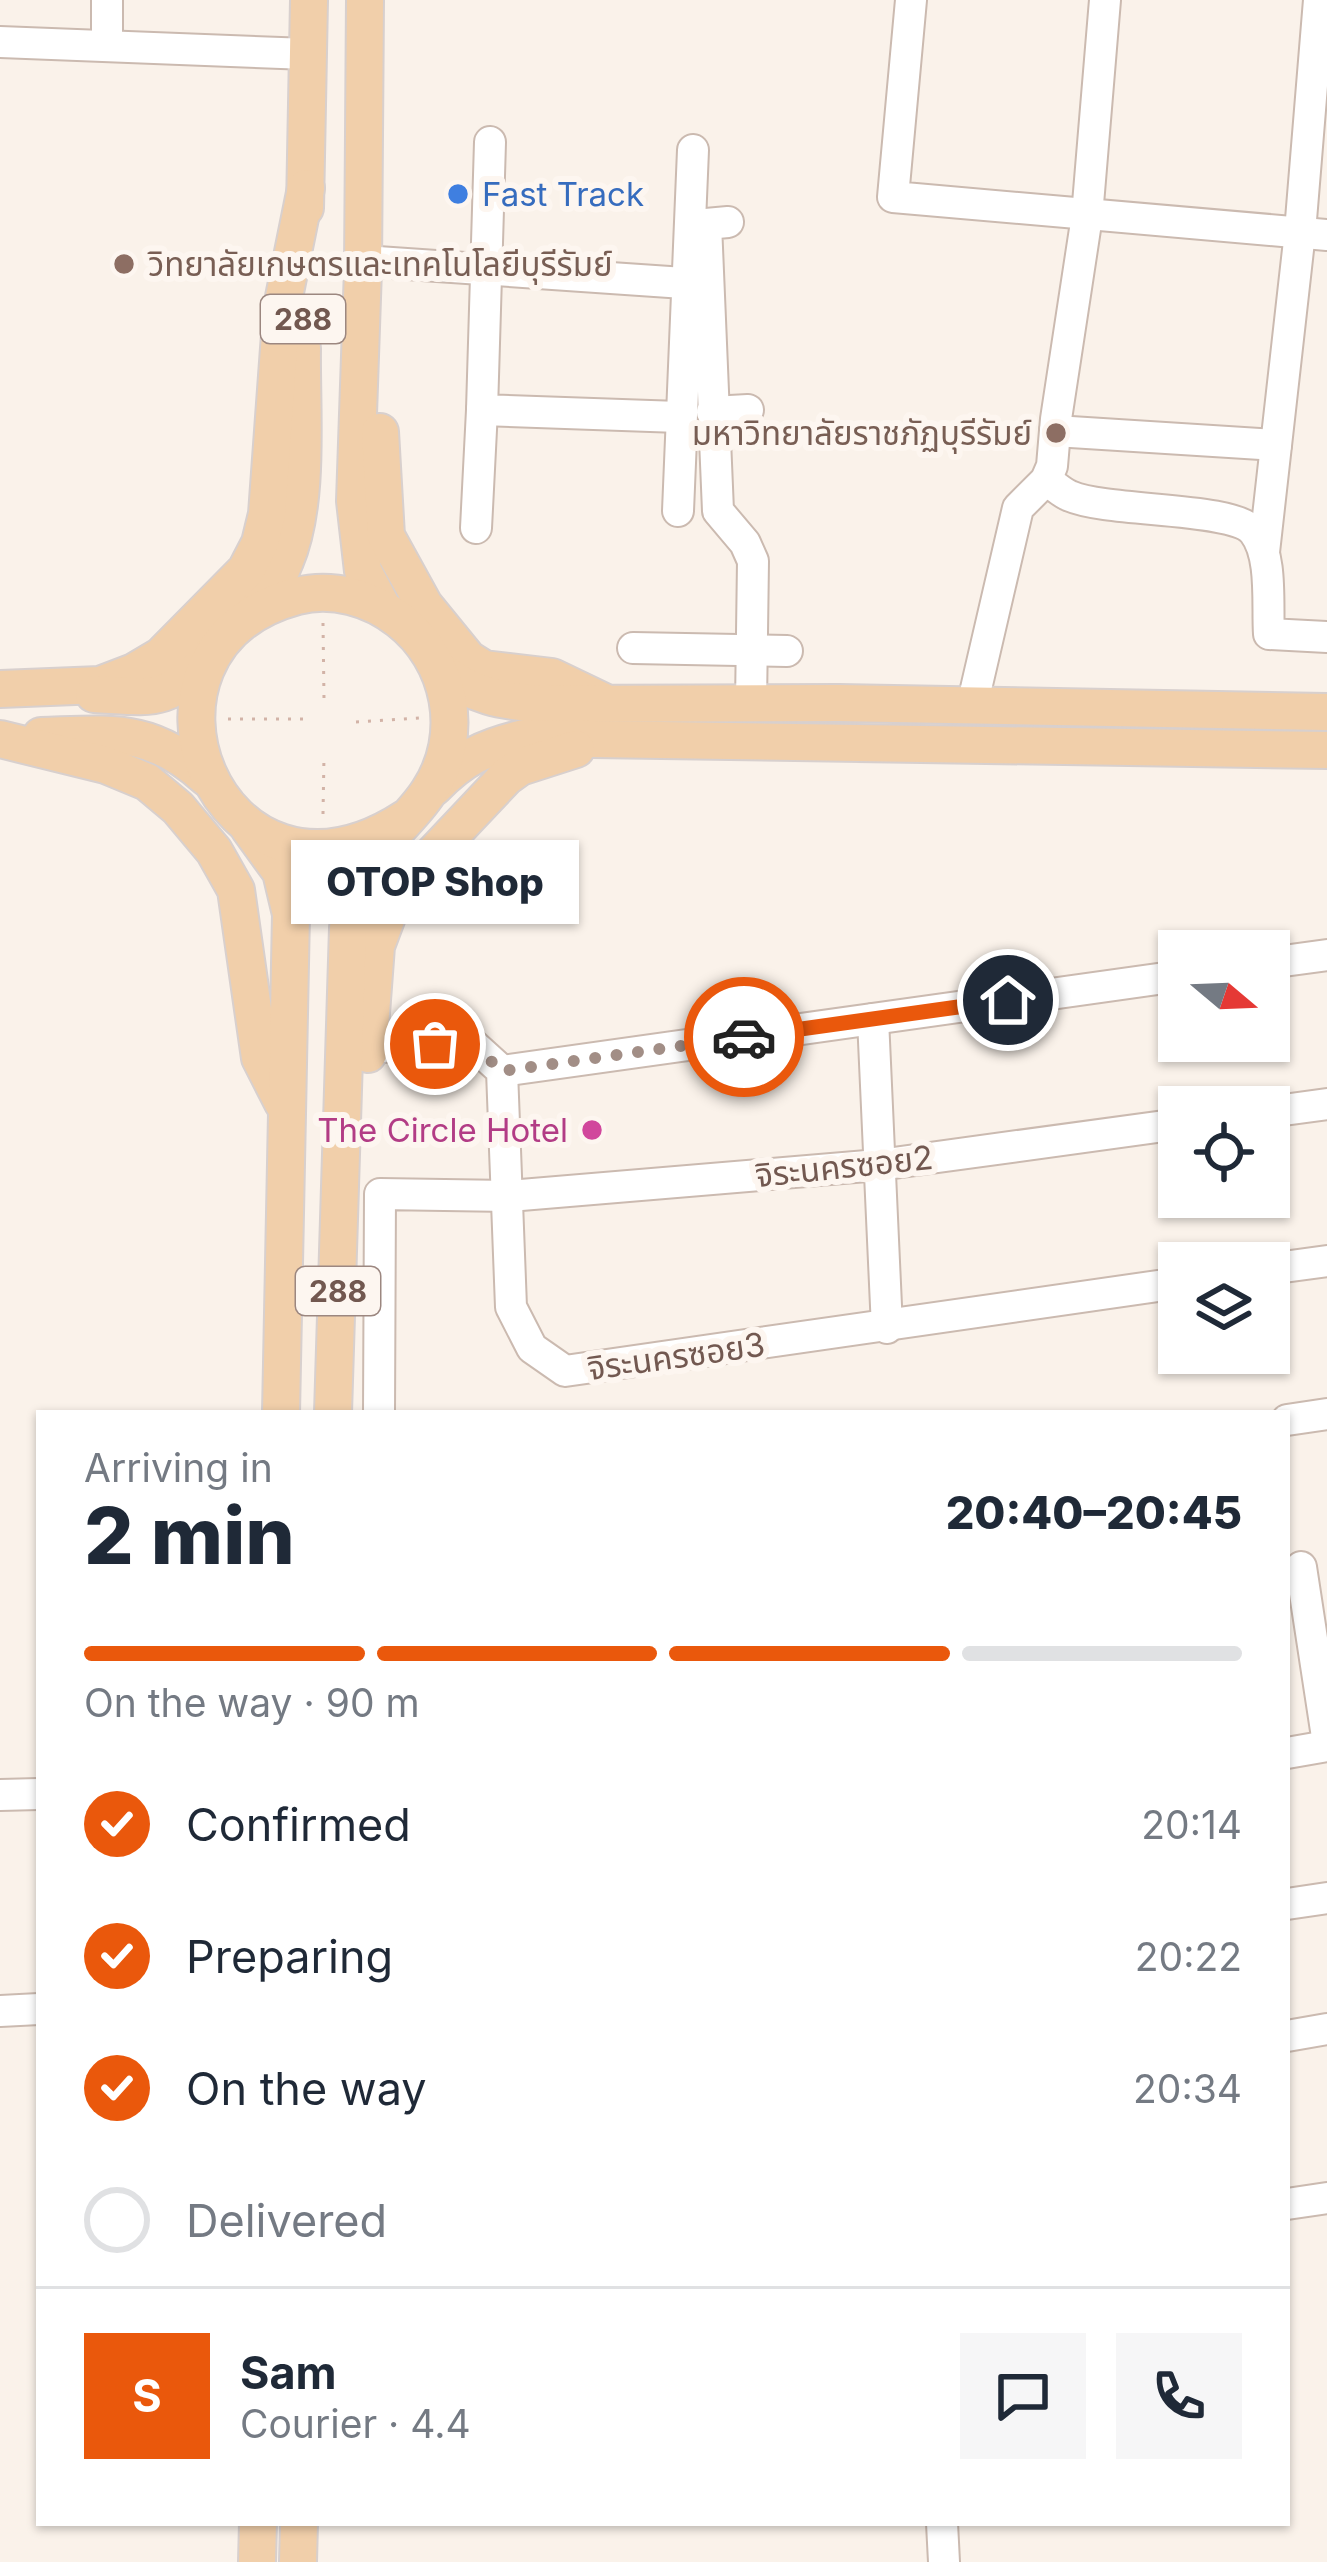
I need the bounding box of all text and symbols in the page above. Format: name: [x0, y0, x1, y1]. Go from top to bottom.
place label: Fast Track: [482, 174, 644, 214]
marker: Fast Track: [445, 181, 471, 207]
place label: วิทยาลัยเกษตรและเทคโนโลยีบุรีรัมย์: [148, 244, 613, 285]
marker: วิทยาลัยเกษตรและเทคโนโลยีบุรีรัมย์: [111, 251, 137, 277]
road number: 288: [261, 295, 345, 343]
place label: มหาวิทยาลัยราชภัฏบุรีรัมย์: [692, 413, 1032, 454]
marker: มหาวิทยาลัยราชภัฏบุรีรัมย์: [1043, 420, 1069, 446]
callout: OTOP Shop: [291, 840, 579, 924]
text: OTOP Shop: [326, 858, 544, 905]
north arrow: [1158, 930, 1290, 1062]
map controls: [1158, 930, 1290, 1374]
pin: [957, 949, 1059, 1051]
icon: home: [975, 967, 1041, 1033]
courier: [684, 977, 804, 1097]
pin: [384, 993, 486, 1095]
icon: car: [711, 1004, 777, 1070]
icon: bag: [402, 1011, 468, 1077]
button: locate: [1158, 1086, 1290, 1218]
place label: The Circle Hotel: [317, 1110, 568, 1150]
marker: The Circle Hotel: [579, 1117, 605, 1143]
street label: จิระนครซอย2: [753, 1137, 935, 1195]
button: layers: [1158, 1242, 1290, 1374]
road number: 288: [296, 1267, 380, 1315]
street label: จิระนครซอย3: [585, 1324, 767, 1388]
text: Arriving in: [84, 1444, 273, 1491]
text: 20:40–20:45: [946, 1485, 1242, 1540]
text: 2 min: [84, 1488, 295, 1583]
text: On the way · 90 m: [84, 1679, 420, 1726]
icon: check: [84, 1791, 150, 1857]
text: Confirmed: [186, 1797, 411, 1852]
text: 20:14: [1141, 1801, 1242, 1848]
icon: check: [84, 1923, 150, 1989]
text: Preparing: [186, 1929, 393, 1984]
text: 20:22: [1135, 1933, 1242, 1980]
icon: check: [84, 2055, 150, 2121]
text: On the way: [186, 2061, 427, 2116]
text: 20:34: [1133, 2065, 1242, 2112]
text: Delivered: [186, 2193, 387, 2248]
button: chat: [960, 2333, 1086, 2459]
button: phone: [1116, 2333, 1242, 2459]
text: Sam: [240, 2345, 337, 2400]
text: S: [132, 2368, 162, 2423]
text: Courier · 4.4: [240, 2400, 471, 2447]

